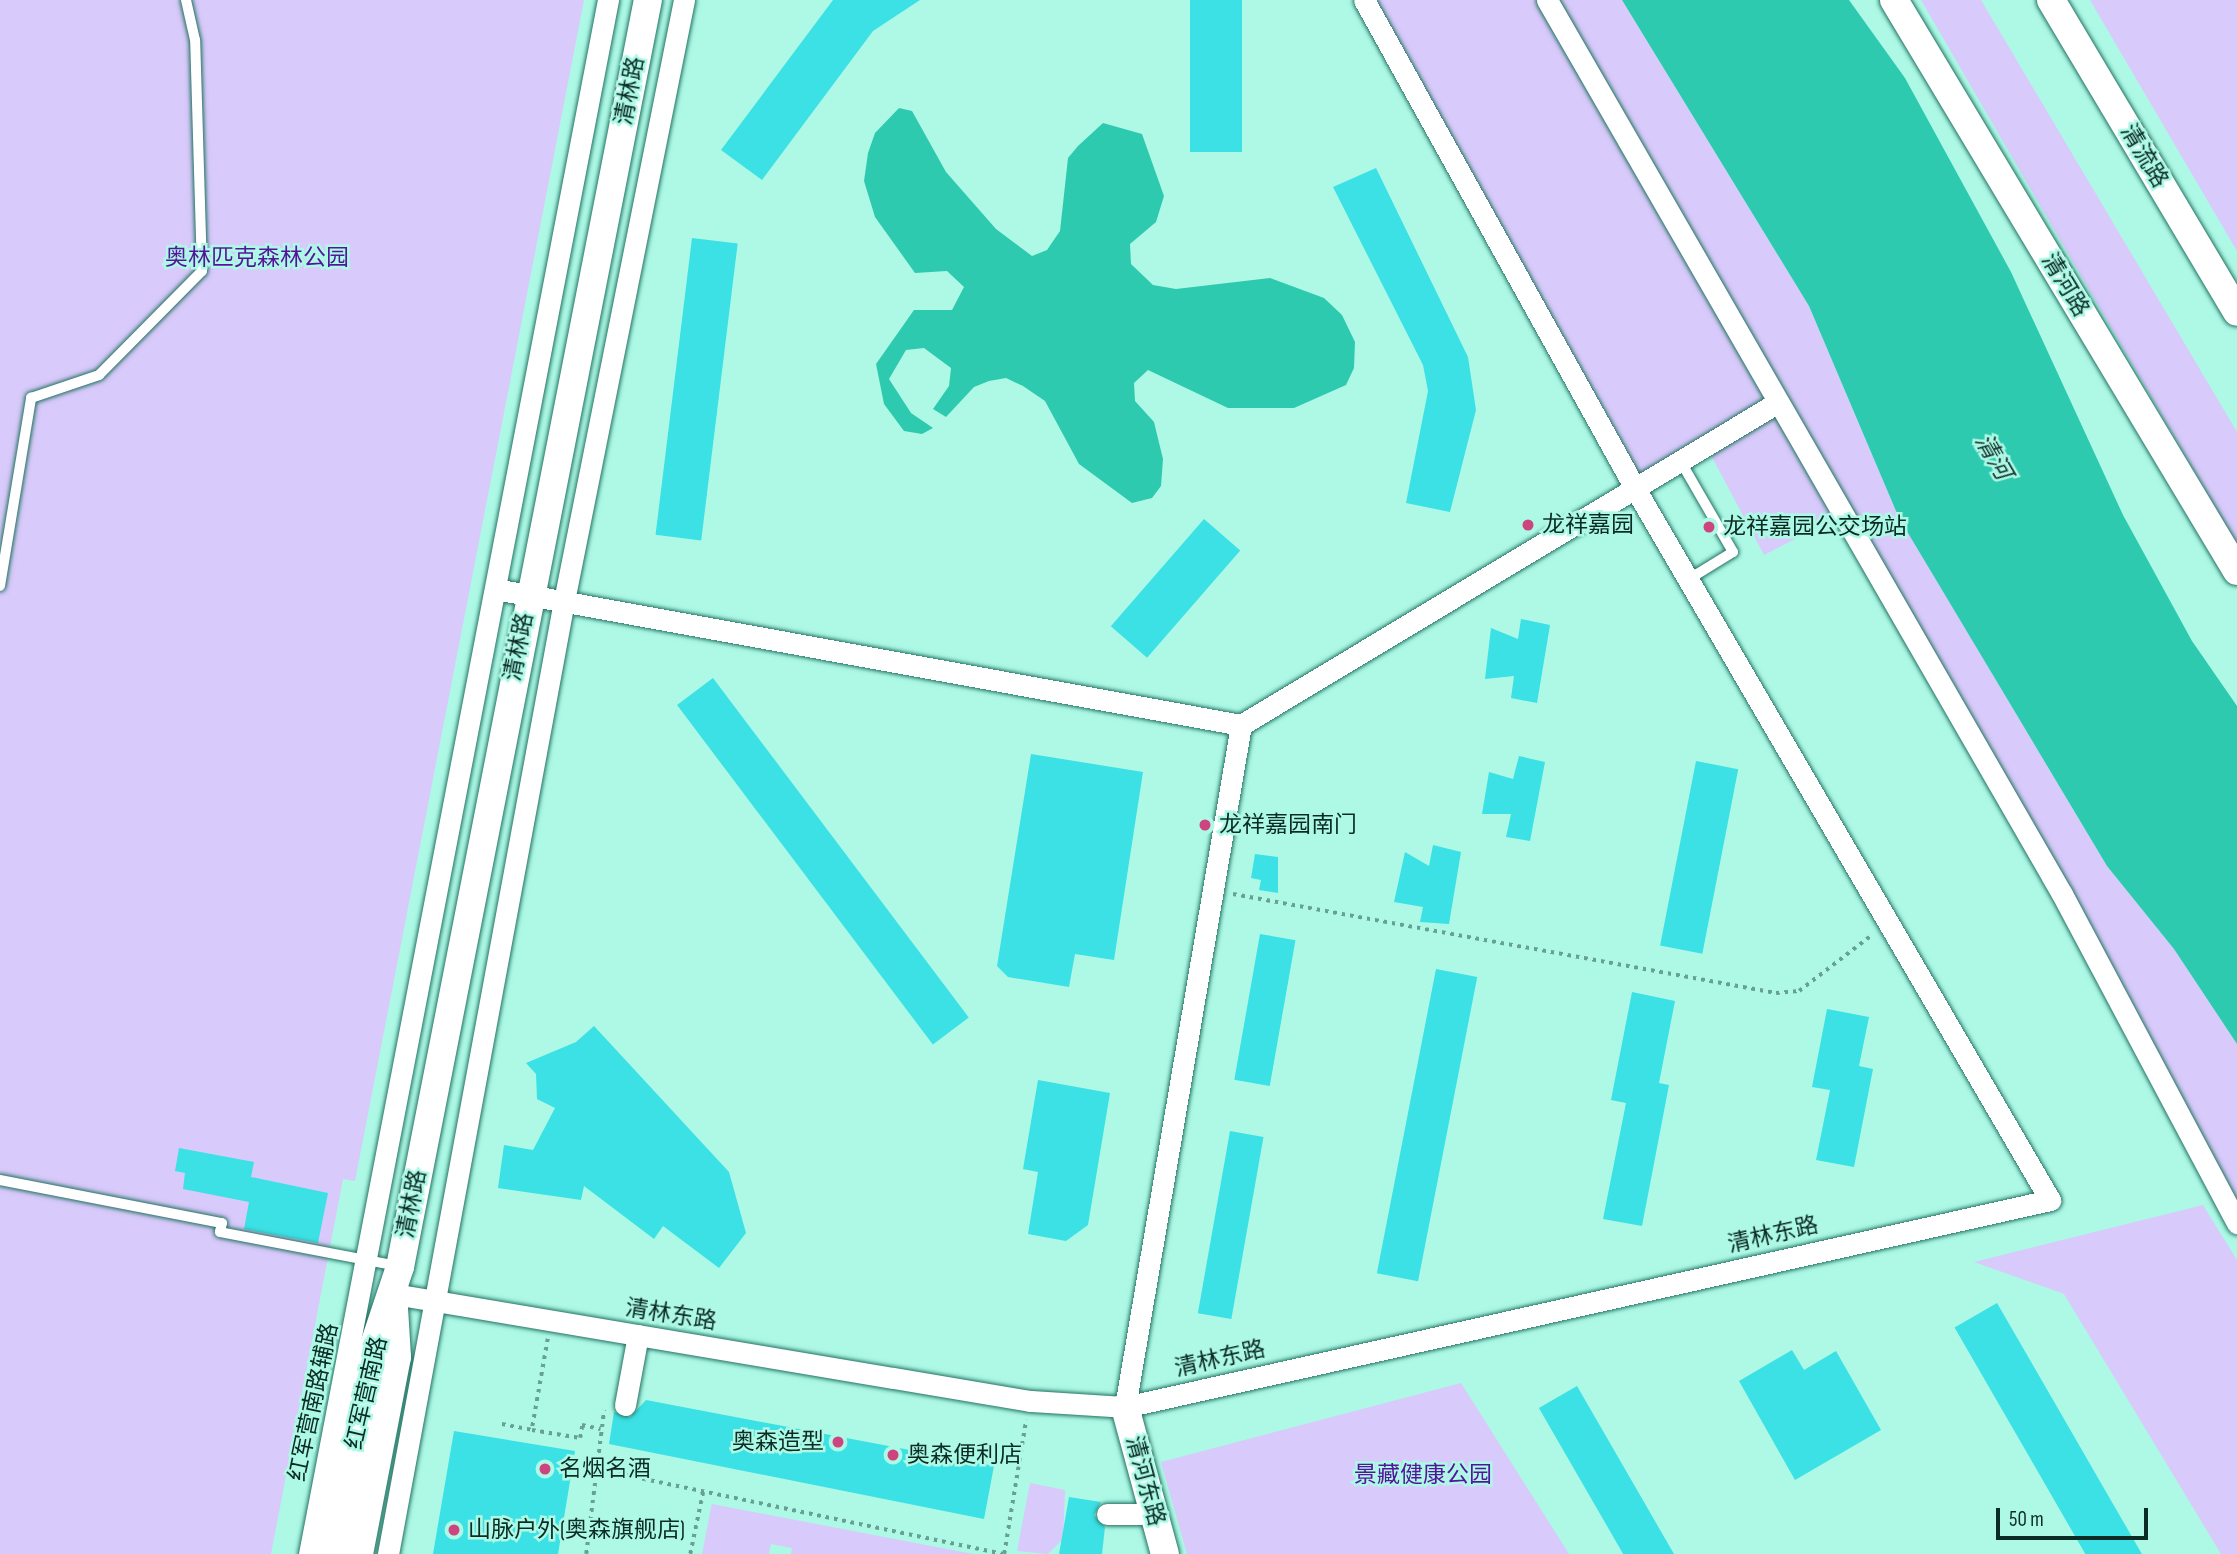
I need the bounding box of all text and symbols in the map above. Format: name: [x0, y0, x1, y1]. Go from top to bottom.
street label: 清林路: [610, 55, 650, 127]
street label: 清流路: [2114, 119, 2174, 193]
park label: 奥林匹克森林公园: [165, 244, 349, 272]
street label: 清河路: [2035, 248, 2095, 322]
water label: 清河: [1969, 429, 2017, 485]
place label: 龙祥嘉园: [1542, 511, 1634, 539]
place label: 龙祥嘉园公交场站: [1723, 513, 1907, 541]
marker: 龙祥嘉园: [1520, 517, 1536, 533]
marker: 龙祥嘉园公交场站: [1701, 519, 1717, 535]
street label: 清林路: [499, 611, 539, 683]
place label: 龙祥嘉园南门: [1219, 811, 1357, 839]
marker: 龙祥嘉园南门: [1197, 817, 1213, 833]
street label: 清林路: [392, 1168, 432, 1240]
street label: 清林东路: [1725, 1211, 1821, 1259]
street label: 清林东路: [623, 1294, 719, 1336]
street label: 红军营南路辅路: [284, 1320, 344, 1484]
street label: 红军营南路: [341, 1334, 393, 1452]
street label: 清林东路: [1172, 1335, 1268, 1383]
place label: 奥森造型: [732, 1428, 824, 1456]
street label: 清河东路: [1120, 1433, 1170, 1529]
marker: 奥森造型: [830, 1434, 846, 1450]
place label: 奥森便利店: [907, 1441, 1022, 1469]
marker: 奥森便利店: [885, 1447, 901, 1463]
place label: 名烟名酒: [559, 1455, 651, 1483]
marker: 名烟名酒: [537, 1461, 553, 1477]
park label: 景藏健康公园: [1354, 1461, 1492, 1489]
scale bar: [1999, 1494, 2151, 1538]
text: 50 m: [2009, 1507, 2044, 1532]
place label: 山脉户外(奥森旗舰店): [468, 1516, 685, 1544]
marker: 山脉户外(奥森旗舰店): [446, 1522, 462, 1538]

